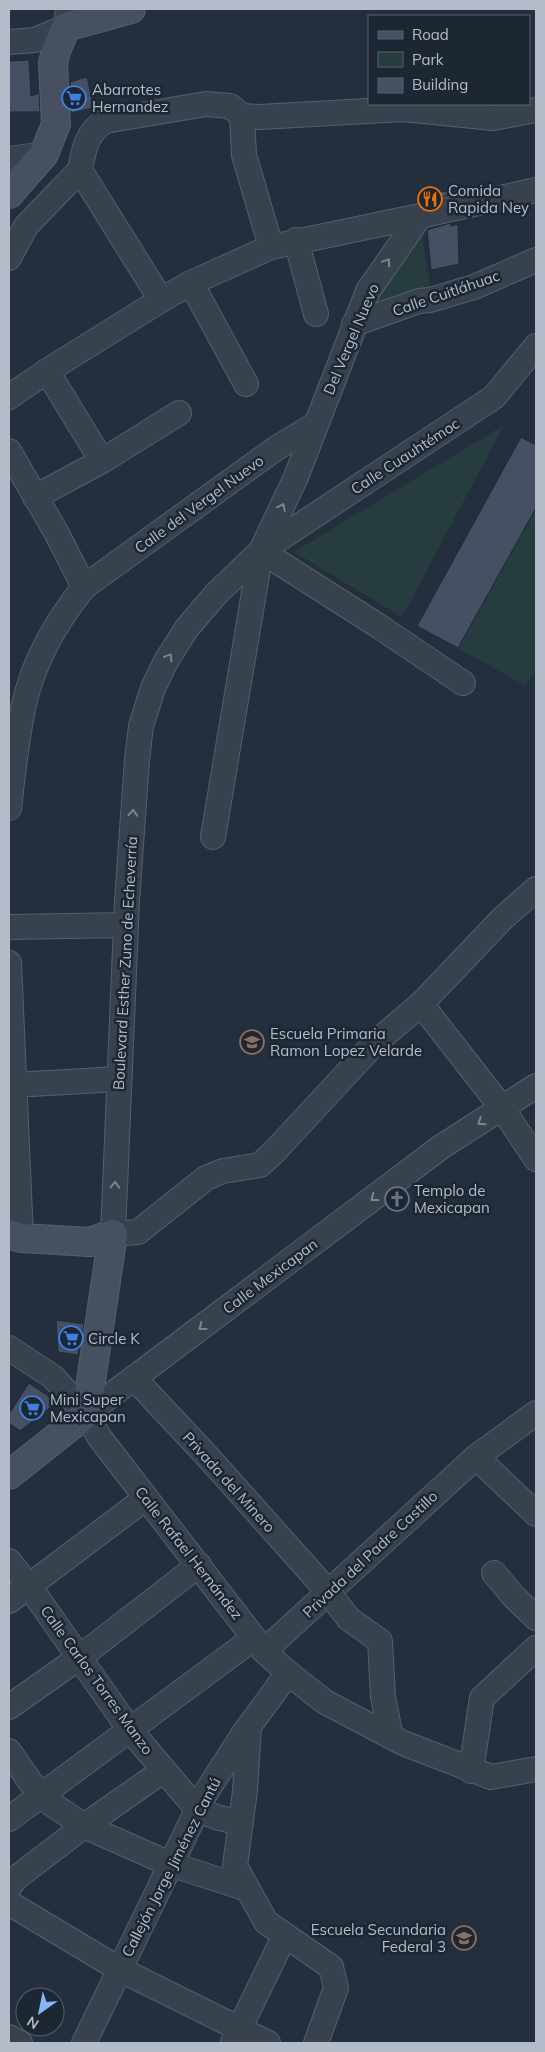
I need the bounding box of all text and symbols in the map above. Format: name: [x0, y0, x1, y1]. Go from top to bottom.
legend: [368, 15, 530, 105]
text: Road: [412, 25, 449, 44]
text: Park: [412, 50, 444, 69]
text: Building: [412, 75, 468, 94]
place label: Abarrotes Hernandez: [92, 80, 169, 116]
supermarket icon: Abarrotes Hernandez: [61, 85, 87, 111]
place label: Comida Rapida Ney: [448, 181, 529, 217]
restaurant icon: Comida Rapida Ney: [417, 186, 443, 212]
one-way arrow: [381, 258, 390, 268]
street label: Calle Cuitláhuac: [390, 266, 502, 320]
street label: Del Vergel Nuevo: [319, 281, 383, 397]
street label: Calle Cuauhtémoc: [347, 414, 463, 498]
street label: Calle del Vergel Nuevo: [131, 451, 267, 557]
one-way arrow: [275, 503, 286, 512]
one-way arrow: [163, 653, 173, 662]
one-way arrow: [128, 809, 139, 817]
street label: Boulevard Esther Zuno de Echeverría: [109, 836, 141, 1090]
place label: Escuela Primaria Ramon Lopez Velarde: [270, 1024, 422, 1060]
school or university icon: Escuela Primaria Ramon Lopez Velarde: [239, 1029, 265, 1055]
one-way arrow: [477, 1115, 486, 1125]
one-way arrow: [109, 1181, 120, 1189]
place label: Templo de Mexicapan: [414, 1181, 490, 1217]
church icon: Templo de Mexicapan: [384, 1186, 410, 1212]
one-way arrow: [371, 1192, 380, 1200]
street label: Calle Mexicapan: [219, 1234, 321, 1318]
one-way arrow: [198, 1321, 208, 1330]
supermarket icon: Circle K: [58, 1325, 84, 1351]
place label: Circle K: [88, 1329, 140, 1348]
place label: Mini Super Mexicapan: [50, 1390, 126, 1426]
supermarket icon: Mini Super Mexicapan: [19, 1395, 45, 1421]
street label: Privada del Minero: [179, 1428, 279, 1536]
street label: Calle Rafael Hernández: [131, 1483, 247, 1624]
street label: Privada del Padre Castillo: [299, 1486, 441, 1622]
street label: Calle Carlos Torres Manzo: [36, 1602, 158, 1758]
street label: Callejón Jorge Jiménez Cantú: [117, 1774, 225, 1960]
place label: Escuela Secundaria Federal 3: [311, 1920, 446, 1956]
school or university icon: Escuela Secundaria Federal 3: [451, 1925, 477, 1951]
north arrow: [15, 1987, 65, 2037]
text: N: [24, 2012, 42, 2033]

